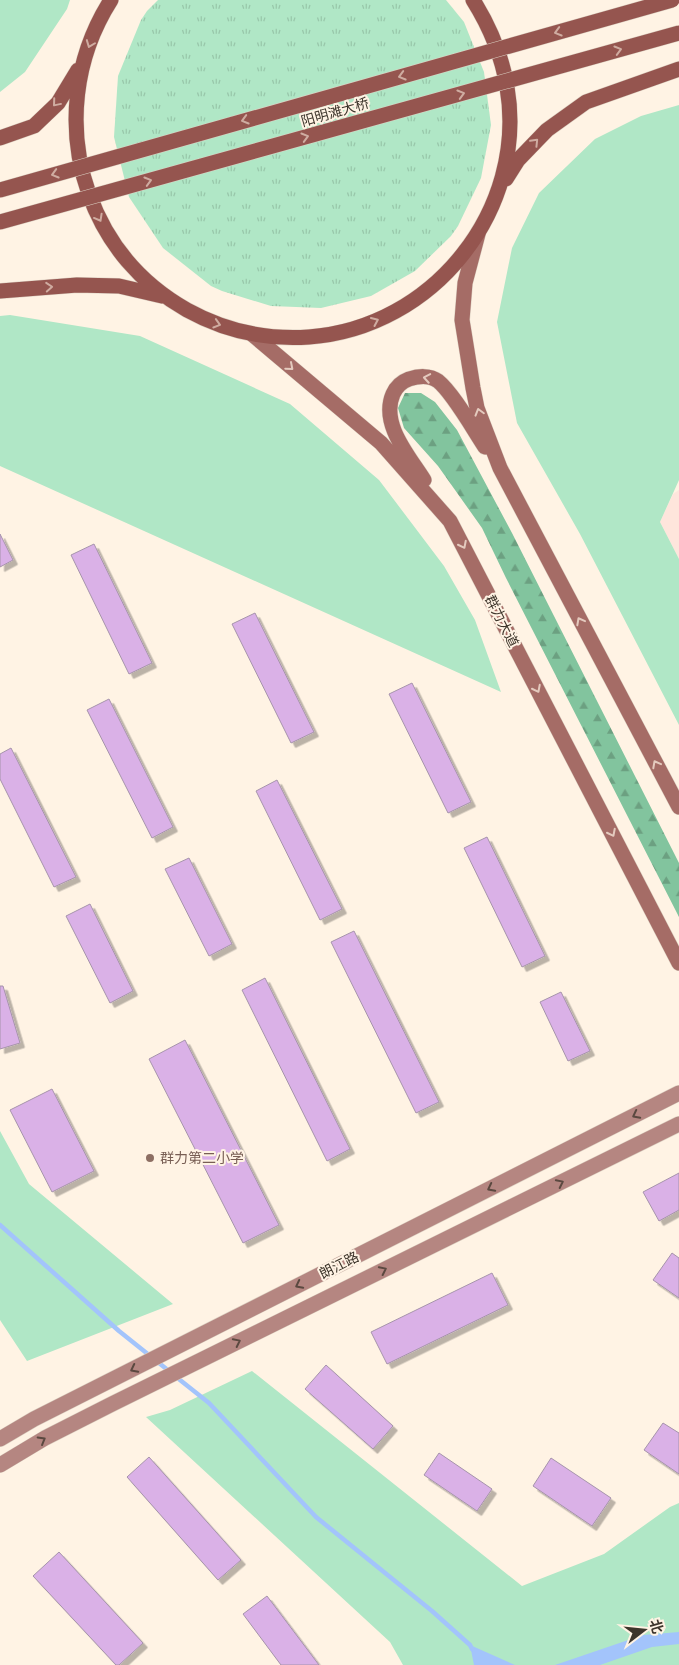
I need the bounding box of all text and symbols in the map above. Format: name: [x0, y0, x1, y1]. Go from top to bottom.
one-way arrow: [554, 27, 563, 37]
one-way arrow: [86, 39, 96, 47]
one-way arrow: [613, 46, 621, 56]
one-way arrow: [398, 71, 406, 81]
one-way arrow: [457, 89, 465, 99]
street label: 阳明滩大桥: [299, 93, 371, 130]
one-way arrow: [53, 97, 61, 106]
one-way arrow: [242, 115, 250, 125]
one-way arrow: [300, 133, 308, 143]
one-way arrow: [529, 139, 538, 148]
one-way arrow: [51, 168, 60, 179]
one-way arrow: [144, 176, 153, 187]
one-way arrow: [93, 212, 103, 221]
one-way arrow: [45, 282, 53, 293]
one-way arrow: [370, 317, 379, 328]
one-way arrow: [212, 318, 220, 328]
one-way arrow: [284, 361, 293, 370]
one-way arrow: [422, 374, 431, 384]
one-way arrow: [474, 408, 484, 417]
one-way arrow: [457, 540, 467, 549]
street label: 群力大道: [481, 592, 524, 650]
one-way arrow: [576, 617, 586, 626]
one-way arrow: [531, 684, 541, 693]
one-way arrow: [652, 761, 662, 770]
one-way arrow: [606, 828, 616, 837]
one-way arrow: [632, 1109, 641, 1119]
place label: 群力第二小学: [160, 1148, 244, 1167]
marker: 群力第二小学: [144, 1152, 156, 1164]
one-way arrow: [555, 1179, 564, 1189]
one-way arrow: [487, 1182, 496, 1192]
street label: 朗江路: [316, 1247, 362, 1283]
one-way arrow: [378, 1266, 387, 1276]
one-way arrow: [295, 1279, 304, 1289]
one-way arrow: [232, 1338, 241, 1348]
one-way arrow: [130, 1362, 139, 1373]
one-way arrow: [36, 1437, 45, 1447]
north arrow: [619, 1605, 669, 1655]
text: 北: [646, 1617, 668, 1636]

